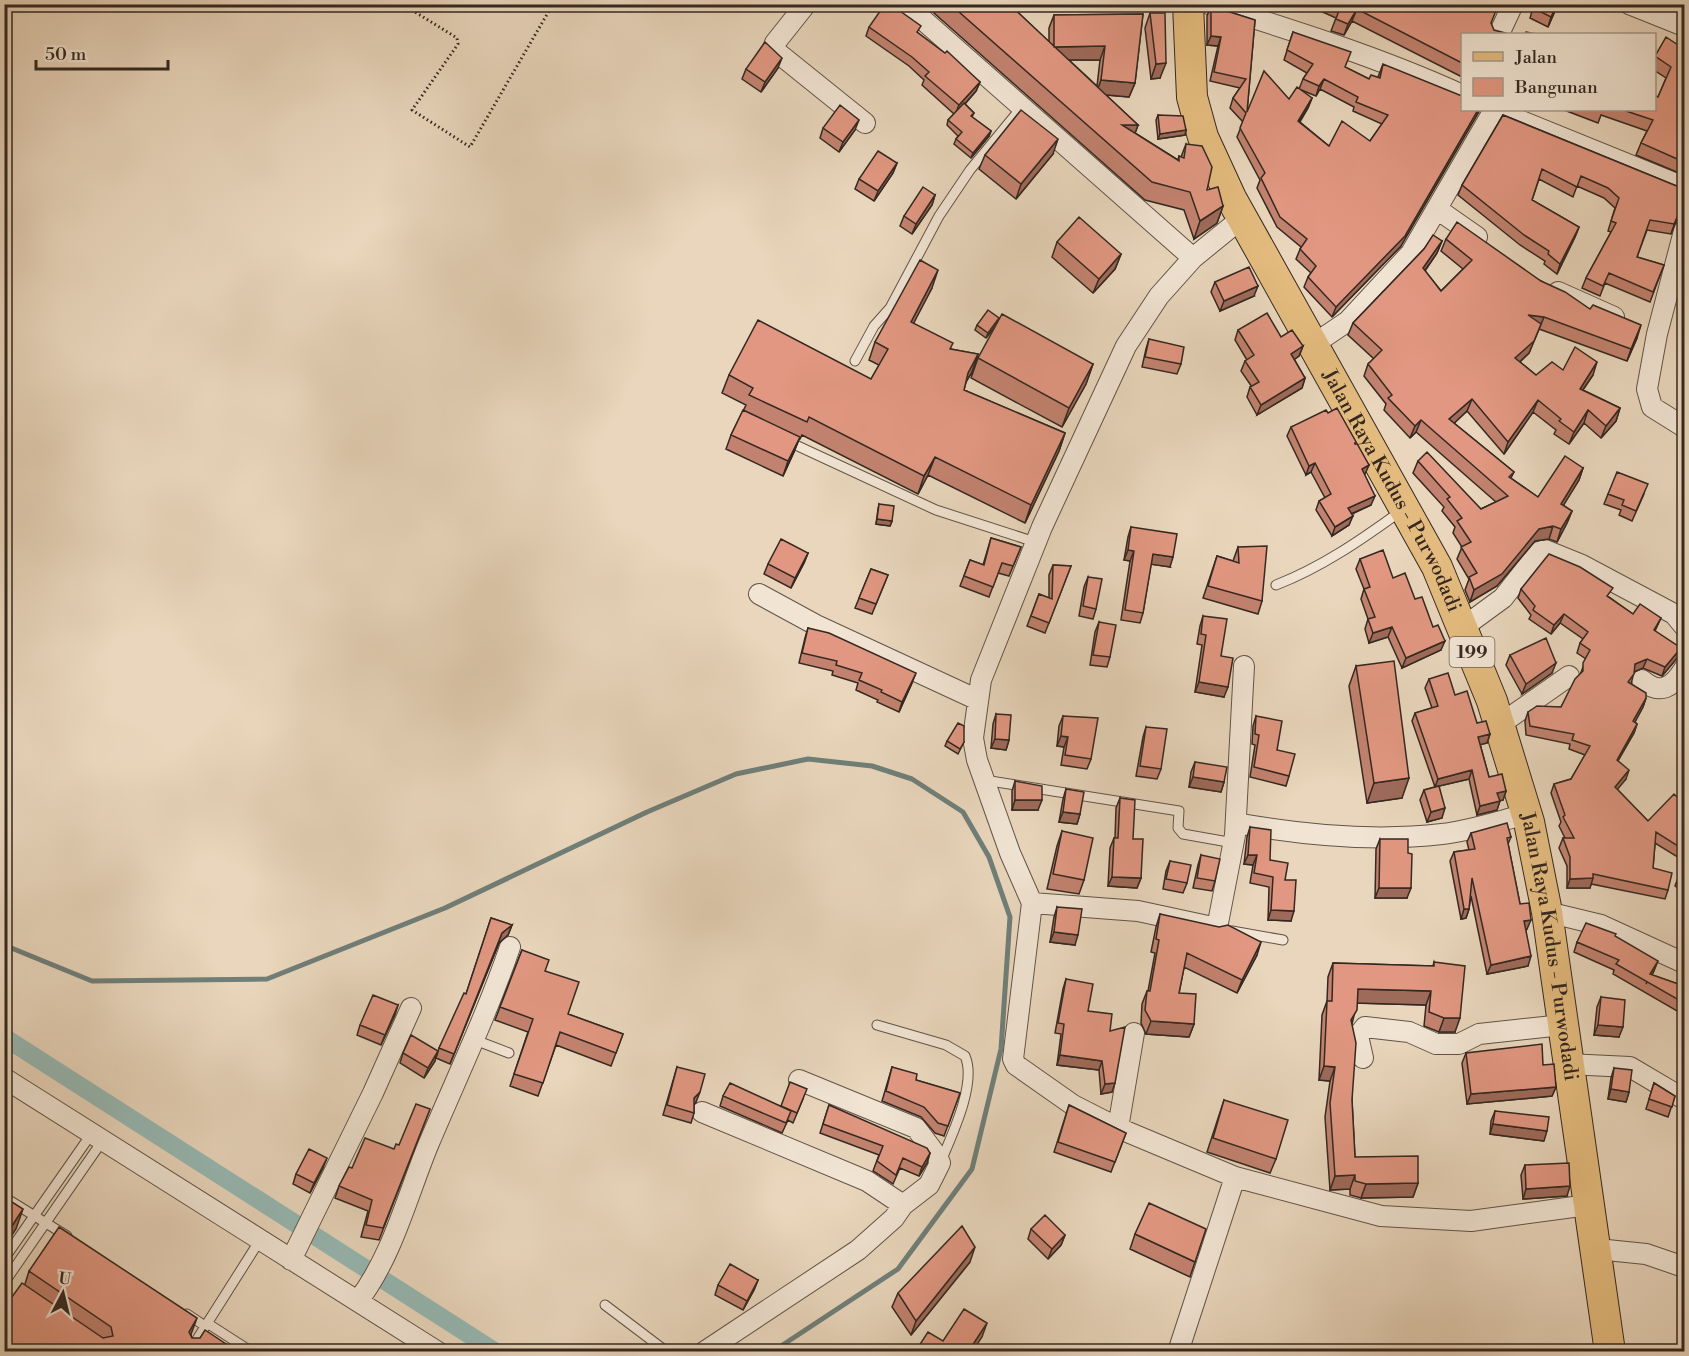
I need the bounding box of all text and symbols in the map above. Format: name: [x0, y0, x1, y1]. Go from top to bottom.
scale bar: [36, 33, 168, 71]
legend: [1461, 33, 1656, 111]
text: 50 m: [45, 43, 87, 66]
text: Jalan: [1514, 46, 1557, 69]
text: Bangunan: [1514, 76, 1598, 99]
street label: Jalan Raya Kudus - Purwodadi: [1316, 364, 1467, 616]
road number: 199: [1450, 637, 1494, 667]
street label: Jalan Raya Kudus - Purwodadi: [1514, 808, 1584, 1083]
north arrow: [33, 1263, 93, 1323]
text: U: [57, 1268, 73, 1290]

